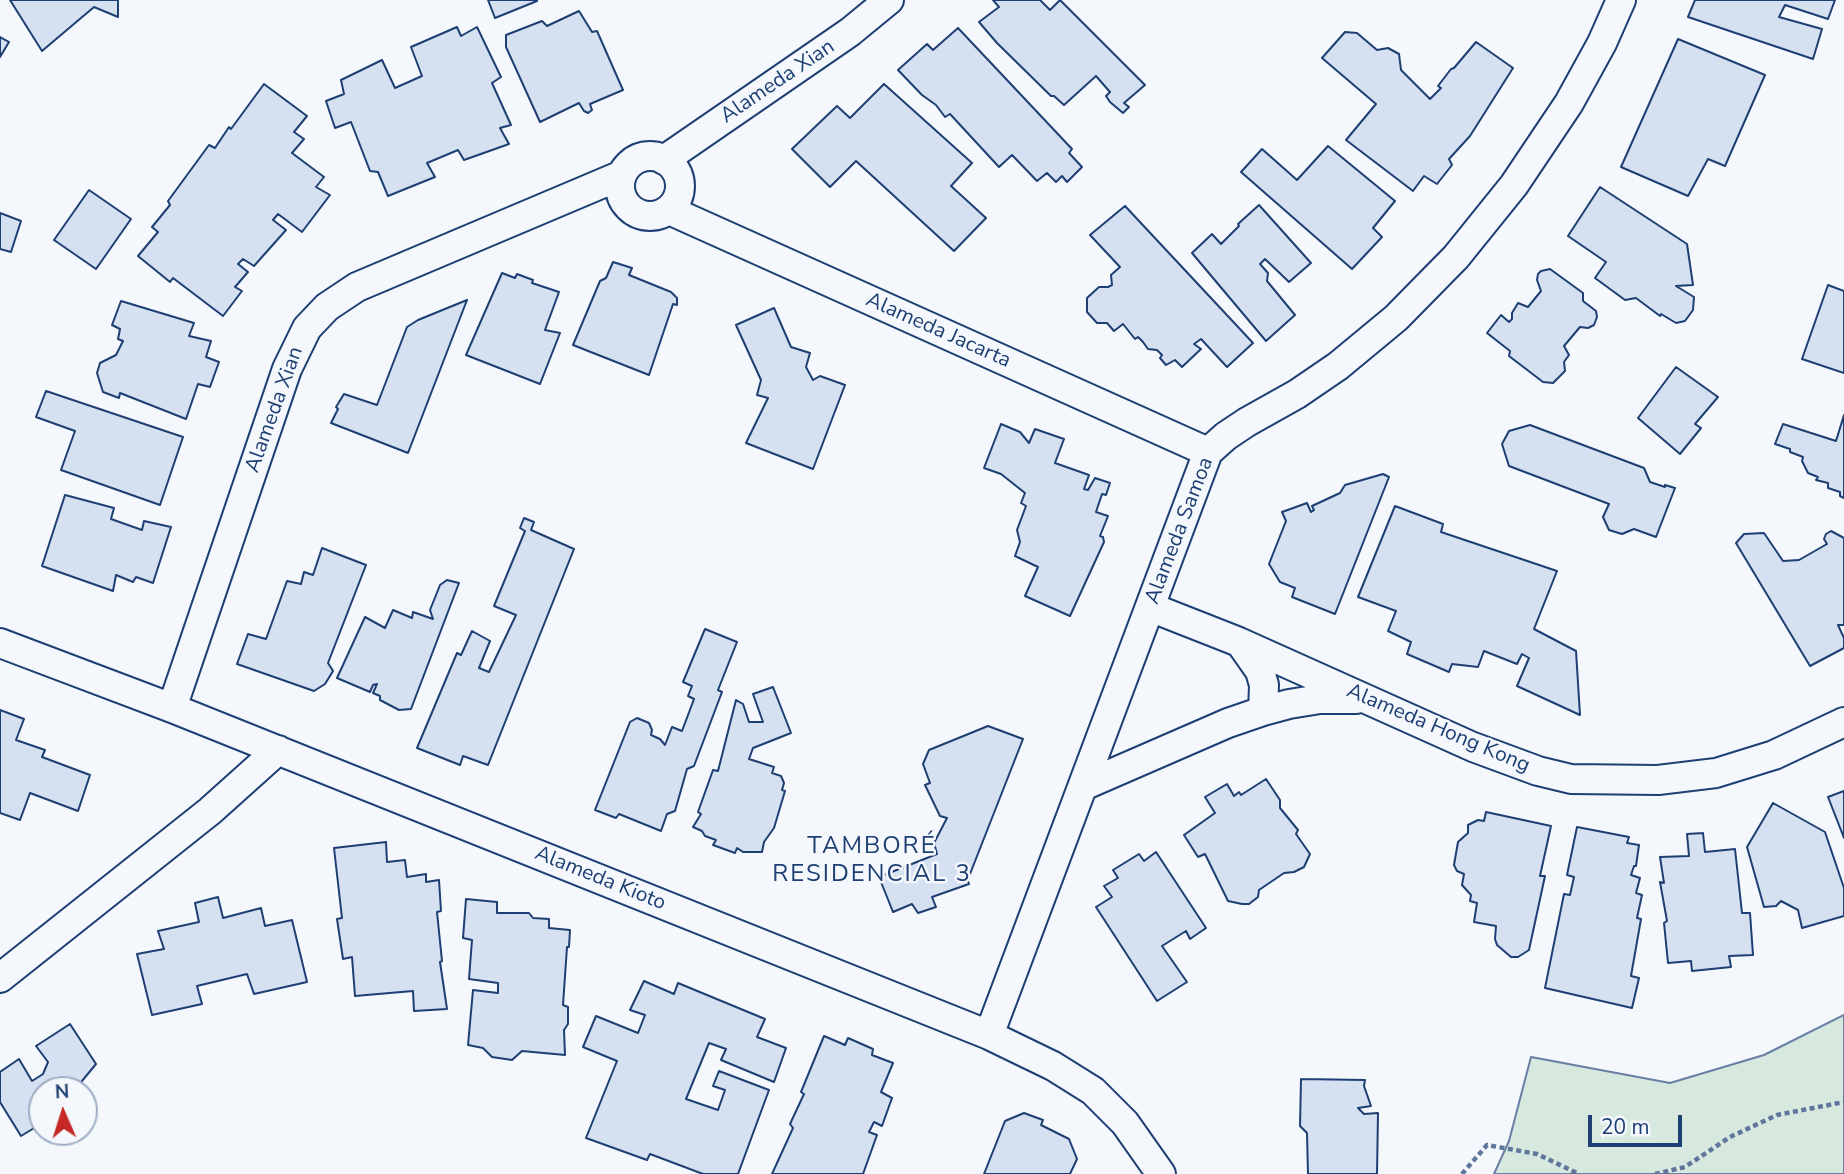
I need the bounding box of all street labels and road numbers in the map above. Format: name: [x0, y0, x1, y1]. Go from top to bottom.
street label: Alameda Xian: [716, 35, 840, 129]
street label: Alameda Jacarta: [862, 288, 1014, 374]
street label: Alameda Xian: [241, 344, 309, 476]
street label: Alameda Samoa: [1140, 454, 1220, 608]
street label: Alameda Hong Kong: [1343, 679, 1533, 779]
street label: Alameda Kioto: [531, 841, 669, 917]

